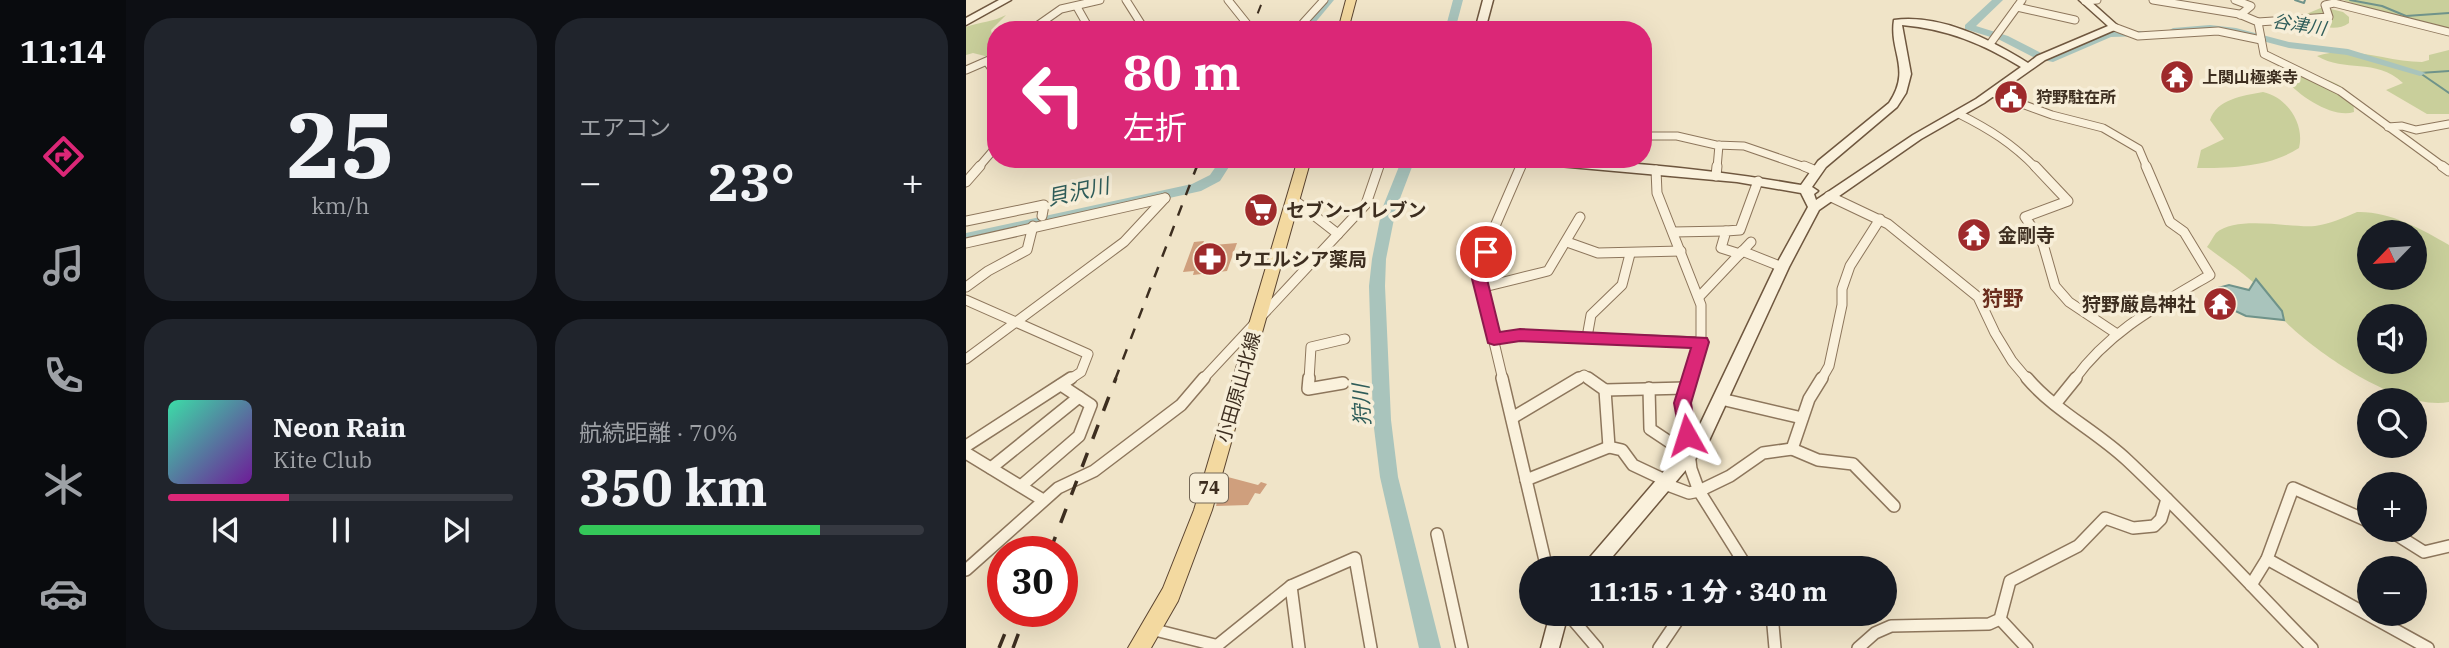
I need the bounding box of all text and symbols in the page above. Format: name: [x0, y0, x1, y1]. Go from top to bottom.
water label: 谷津川: [2271, 9, 2330, 40]
text: 11:14: [20, 30, 106, 72]
text: 80 m: [1123, 40, 1241, 103]
icon: left: [1008, 49, 1099, 140]
temple icon: 上関山極楽寺: [2158, 58, 2196, 96]
place label: 上関山極楽寺: [2202, 67, 2298, 87]
public building icon: 狩野駐在所: [1992, 78, 2030, 116]
text: 25: [286, 85, 395, 203]
place label: 狩野駐在所: [2036, 87, 2116, 107]
text: 左折: [1123, 106, 1187, 148]
text: エアコン: [579, 112, 671, 142]
icon: directions: [39, 132, 88, 181]
text: 23°: [708, 148, 795, 215]
text: −: [579, 157, 602, 206]
text: +: [901, 157, 924, 206]
water label: 貝沢川: [1044, 170, 1113, 211]
text: km/h: [311, 190, 370, 220]
supermarket icon: セブン-イレブン: [1242, 191, 1280, 229]
place label: セブン-イレブン: [1286, 198, 1427, 222]
temple icon: 金剛寺: [1955, 216, 1993, 254]
north arrow: [2357, 220, 2427, 290]
map controls: [2357, 220, 2427, 626]
pin: [1456, 222, 1516, 282]
place label: 金剛寺: [1998, 223, 2055, 247]
icon: arrive: [1467, 233, 1505, 271]
pharmacy icon: ウエルシア薬局: [1191, 240, 1229, 278]
icon: music: [39, 241, 88, 290]
place label: ウエルシア薬局: [1234, 247, 1367, 271]
district label: 狩野: [1982, 284, 2024, 312]
temple icon: 狩野厳島神社: [2201, 285, 2239, 323]
place label: 狩野厳島神社: [2082, 292, 2196, 316]
button: sound: [2357, 304, 2427, 374]
street label: 小田原山北線: [1211, 329, 1265, 445]
icon: phone: [39, 351, 88, 400]
water label: 狩川: [1346, 381, 1376, 427]
button: search: [2357, 388, 2427, 458]
position arrow: [1650, 398, 1724, 472]
text: Neon Rain: [273, 410, 406, 444]
text: 航続距離 · 70%: [579, 417, 738, 447]
text: Kite Club: [273, 444, 372, 474]
text: 350 km: [579, 453, 768, 520]
icon: climate: [39, 460, 88, 509]
button: +: [2357, 472, 2427, 542]
road number: 74: [1190, 474, 1228, 502]
icon: previous: [207, 511, 245, 549]
icon: pause: [322, 511, 360, 549]
icon: next: [437, 511, 475, 549]
speed limit sign: 30: [987, 536, 1078, 627]
button: −: [2357, 556, 2427, 626]
icon: car: [39, 569, 88, 618]
text: 11:15 · 1 分 · 340 m: [1589, 574, 1827, 608]

